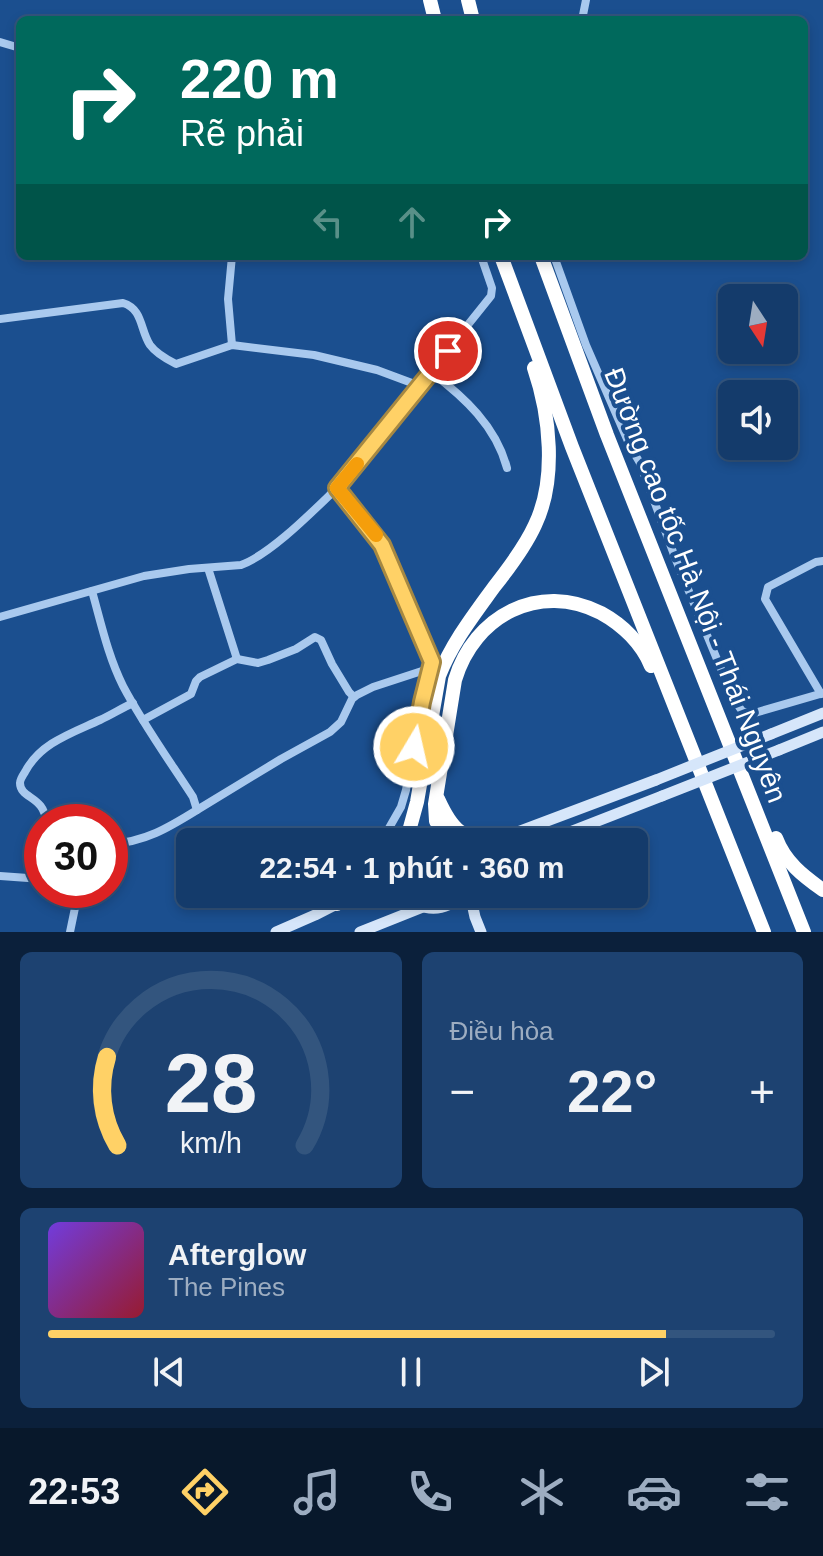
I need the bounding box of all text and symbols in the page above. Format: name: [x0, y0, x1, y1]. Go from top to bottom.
text: 220 m: [180, 47, 339, 110]
icon: right: [48, 48, 152, 152]
text: Rẽ phải: [180, 113, 304, 154]
icon: left: [306, 200, 350, 244]
icon: ahead: [390, 200, 434, 244]
icon: right: [474, 200, 518, 244]
north arrow: [718, 284, 798, 364]
map controls: [718, 284, 798, 460]
pin: [414, 317, 482, 385]
icon: arrive: [426, 329, 470, 373]
street label: Đường cao tốc Hà Nội - Thái Nguyên: [598, 363, 793, 807]
button: sound: [718, 380, 798, 460]
position arrow: [372, 705, 456, 789]
speed limit sign: 30: [24, 804, 128, 908]
text: 22:54 · 1 phút · 360 m: [259, 851, 565, 884]
text: Điều hòa: [450, 1016, 554, 1046]
text: 28: [164, 1037, 257, 1130]
text: 22°: [567, 1058, 658, 1125]
text: −: [450, 1067, 475, 1116]
text: +: [749, 1067, 775, 1116]
text: km/h: [180, 1127, 242, 1159]
text: Afterglow: [168, 1238, 306, 1271]
text: The Pines: [168, 1272, 285, 1302]
icon: previous: [147, 1350, 191, 1394]
icon: pause: [389, 1350, 433, 1394]
icon: next: [632, 1350, 676, 1394]
icon: directions: [177, 1464, 233, 1520]
icon: music: [289, 1464, 345, 1520]
icon: phone: [402, 1464, 458, 1520]
icon: climate: [514, 1464, 570, 1520]
icon: car: [626, 1464, 682, 1520]
icon: filters: [739, 1464, 795, 1520]
text: 22:53: [28, 1471, 120, 1512]

